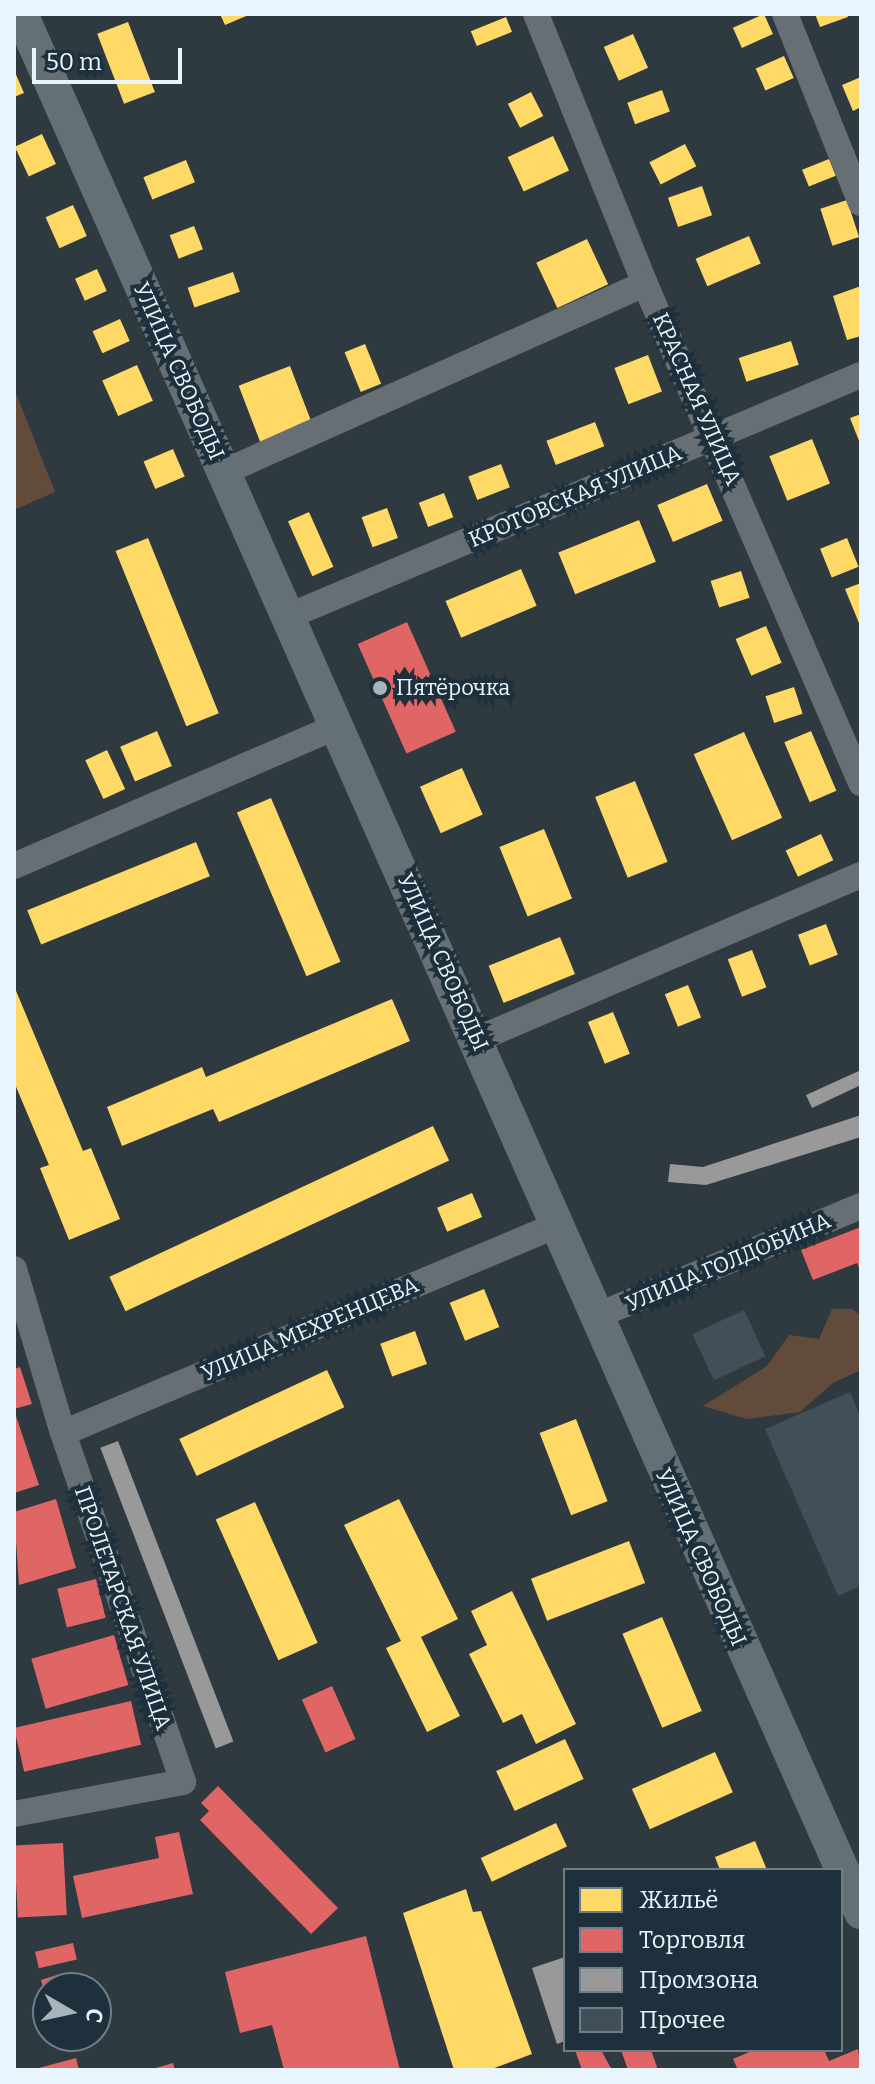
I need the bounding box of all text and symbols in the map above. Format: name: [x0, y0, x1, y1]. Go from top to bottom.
scale bar: [36, 32, 186, 82]
text: 50 m: [46, 48, 102, 76]
street label: УЛИЦА СВОБОДЫ: [128, 278, 230, 464]
street label: КРАСНАЯ УЛИЦА: [647, 309, 747, 489]
street label: КРОТОВСКАЯ УЛИЦА: [465, 439, 685, 553]
place label: Пятёрочка: [396, 675, 510, 701]
marker: Пятёрочка: [371, 679, 389, 697]
street label: УЛИЦА СВОБОДЫ: [392, 869, 494, 1055]
street label: УЛИЦА ГОЛДОБИНА: [622, 1207, 834, 1317]
street label: УЛИЦА МЕХРЕНЦЕВА: [198, 1271, 422, 1387]
street label: УЛИЦА СВОБОДЫ: [650, 1464, 752, 1650]
street label: ПРОЛЕТАРСКАЯ УЛИЦА: [69, 1483, 177, 1733]
legend: [563, 1868, 843, 2052]
text: Жильё: [639, 1886, 718, 1914]
text: Торговля: [639, 1926, 745, 1954]
text: Промзона: [639, 1966, 758, 1994]
north arrow: [32, 1972, 112, 2052]
text: Прочее: [639, 2006, 725, 2034]
text: С: [80, 2007, 109, 2024]

